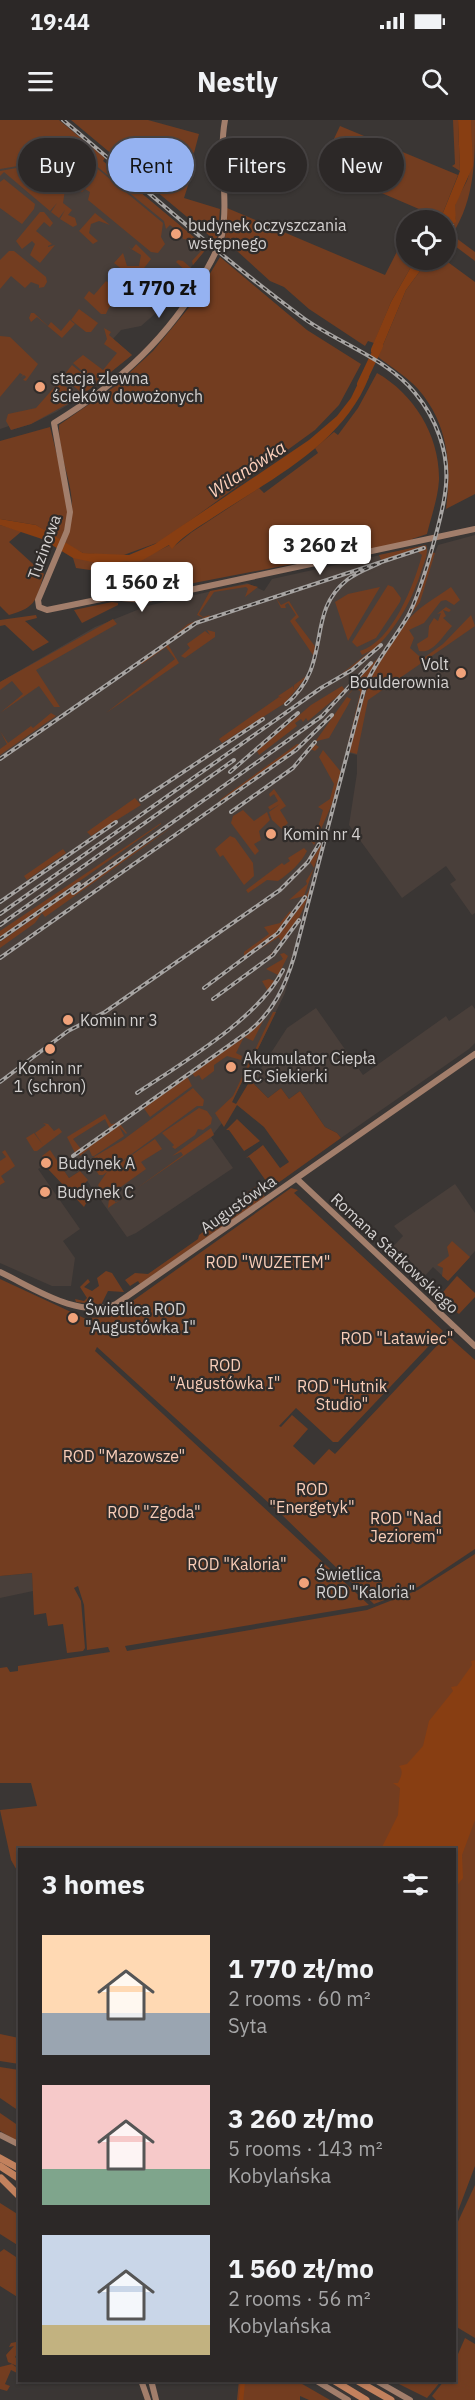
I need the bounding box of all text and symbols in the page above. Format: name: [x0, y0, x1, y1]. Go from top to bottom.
text: 19:44: [30, 7, 90, 36]
text: Nestly: [197, 64, 278, 99]
icon: menu: [24, 65, 57, 98]
icon: search: [418, 65, 451, 98]
chip: Buy: [18, 138, 96, 192]
chip: Rent: [108, 138, 194, 192]
chip: Filters: [206, 138, 307, 192]
chip: New: [319, 138, 404, 192]
map controls: [396, 210, 456, 270]
button: locate: [396, 210, 456, 270]
place label: budynek oczyszczania wstępnego: [188, 215, 347, 253]
marker: budynek oczyszczania wstępnego: [169, 227, 183, 241]
pin: 1 770 zł: [97, 268, 221, 319]
text: 1 770 zł: [122, 274, 196, 301]
place label: stacja zlewna ścieków dowożonych: [52, 368, 203, 406]
marker: stacja zlewna ścieków dowożonych: [33, 380, 47, 394]
water label: Wilanówka: [204, 435, 290, 503]
street label: Tuzinowa: [23, 511, 65, 582]
pin: 3 260 zł: [258, 525, 382, 576]
text: 3 260 zł: [283, 531, 357, 558]
pin: 1 560 zł: [80, 562, 204, 613]
text: 1 560 zł: [105, 568, 179, 595]
place label: Volt Boulderownia: [349, 654, 449, 692]
marker: Volt Boulderownia: [454, 666, 468, 680]
place label: Komin nr 4: [283, 824, 361, 844]
marker: Komin nr 4: [264, 827, 278, 841]
place label: Komin nr 3: [80, 1010, 158, 1030]
marker: Komin nr 3: [61, 1013, 75, 1027]
marker: Komin nr 1 (schron): [43, 1042, 57, 1056]
place label: Akumulator Ciepła EC Siekierki: [243, 1048, 376, 1086]
place label: Komin nr 1 (schron): [14, 1058, 86, 1096]
marker: Akumulator Ciepła EC Siekierki: [224, 1060, 238, 1074]
place label: Budynek A: [58, 1153, 135, 1173]
marker: Budynek A: [39, 1156, 53, 1170]
street label: Augustówka: [196, 1170, 280, 1237]
place label: Budynek C: [57, 1182, 134, 1202]
marker: Budynek C: [38, 1185, 52, 1199]
street label: Romana Statkowskiego: [327, 1189, 463, 1317]
park label: ROD "WUZETEM": [206, 1252, 330, 1272]
place label: Świetlica ROD "Augustówka I": [85, 1298, 196, 1337]
marker: Świetlica ROD "Augustówka I": [66, 1311, 80, 1325]
park label: ROD "Latawiec": [340, 1328, 454, 1348]
park label: ROD "Augustówka I": [170, 1355, 280, 1393]
park label: ROD "Hutnik Studio": [297, 1376, 388, 1414]
park label: ROD "Mazowsze": [63, 1446, 185, 1466]
park label: ROD "Energetyk": [269, 1479, 355, 1517]
park label: ROD "Zgoda": [107, 1502, 201, 1522]
park label: ROD "Nad Jeziorem": [370, 1508, 442, 1546]
park label: ROD "Kaloria": [187, 1554, 287, 1574]
place label: Świetlica ROD "Kaloria": [316, 1563, 415, 1602]
marker: Świetlica ROD "Kaloria": [297, 1576, 311, 1590]
text: 3 homes: [42, 1867, 145, 1901]
icon: filters: [399, 1868, 432, 1901]
text: 1 770 zł/mo: [228, 1951, 374, 1985]
icon: home: [90, 1959, 162, 2031]
text: 2 rooms · 60 m²: [228, 1985, 371, 2012]
text: Syta: [228, 2012, 267, 2039]
text: 3 260 zł/mo: [228, 2101, 374, 2135]
icon: home: [90, 2109, 162, 2181]
text: 5 rooms · 143 m²: [228, 2135, 383, 2162]
text: Kobylańska: [228, 2162, 331, 2189]
text: 1 560 zł/mo: [228, 2251, 374, 2285]
icon: home: [90, 2259, 162, 2331]
text: 2 rooms · 56 m²: [228, 2285, 371, 2312]
text: Kobylańska: [228, 2312, 331, 2339]

